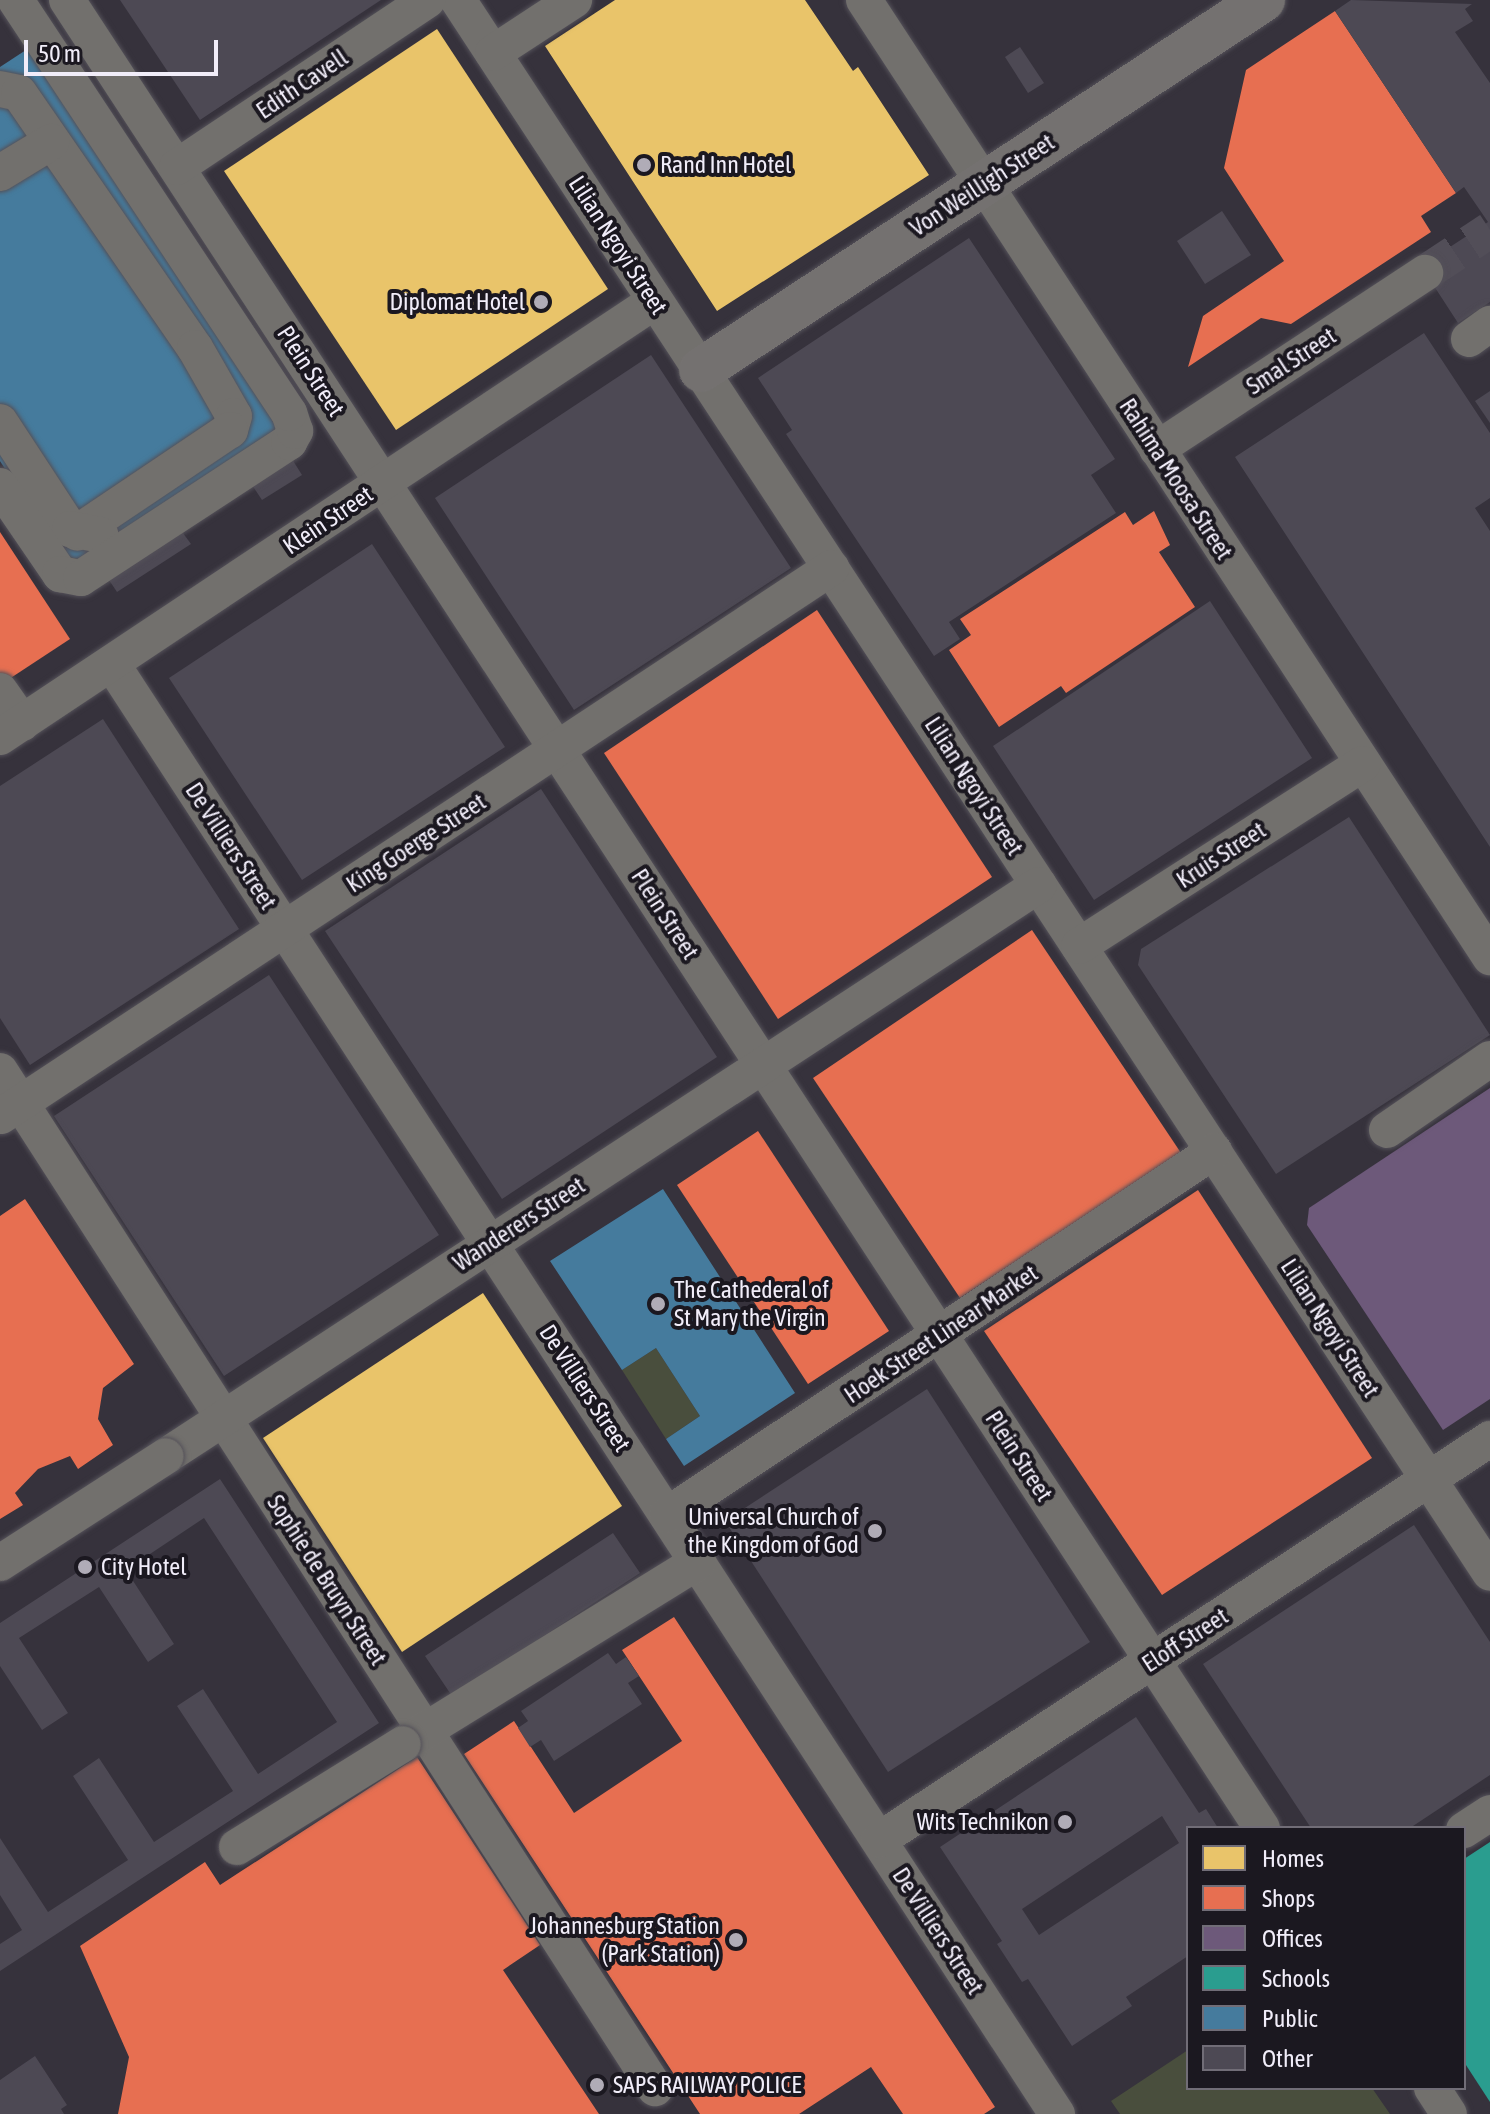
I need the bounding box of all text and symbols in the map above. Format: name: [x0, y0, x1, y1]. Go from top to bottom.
scale bar: [28, 24, 222, 74]
text: 50 m: [38, 40, 81, 67]
street label: Edith Cavell: [251, 43, 353, 125]
street label: Von Weilligh Street: [904, 128, 1060, 242]
place label: Rand Inn Hotel: [660, 151, 791, 179]
marker: Rand Inn Hotel: [635, 156, 653, 174]
street label: Lilian Ngoyi Street: [563, 170, 673, 320]
place label: Diplomat Hotel: [389, 288, 525, 316]
marker: Diplomat Hotel: [532, 293, 550, 311]
street label: Plein Street: [271, 320, 351, 422]
street label: Smal Street: [1241, 321, 1341, 401]
street label: Rahima Moosa Street: [1113, 393, 1239, 565]
street label: Klein Street: [278, 480, 378, 560]
street label: Lilian Ngoyi Street: [919, 711, 1029, 861]
street label: De Villiers Street: [179, 777, 283, 915]
street label: King Goerge Street: [341, 787, 491, 899]
street label: Kruis Street: [1171, 816, 1271, 894]
street label: Plein Street: [625, 863, 705, 965]
street label: Wanderers Street: [448, 1171, 590, 1277]
street label: Lilian Ngoyi Street: [1275, 1253, 1385, 1403]
street label: Hoek Street Linear Market: [839, 1259, 1043, 1409]
place label: The Cathederal of St Mary the Virgin: [674, 1276, 829, 1332]
marker: The Cathederal of St Mary the Virgin: [649, 1295, 667, 1313]
street label: De Villiers Street: [533, 1319, 637, 1457]
street label: Plein Street: [979, 1405, 1059, 1507]
street label: Sophie de Bruyn Street: [261, 1489, 393, 1671]
place label: Universal Church of the Kingdom of God: [688, 1503, 859, 1559]
marker: Universal Church of the Kingdom of God: [866, 1522, 884, 1540]
place label: City Hotel: [101, 1553, 187, 1581]
marker: City Hotel: [76, 1558, 94, 1576]
street label: Eloff Street: [1137, 1602, 1233, 1678]
place label: Wits Technikon: [917, 1808, 1049, 1836]
marker: Wits Technikon: [1056, 1813, 1074, 1831]
legend: [1186, 1826, 1466, 2090]
text: Homes: [1262, 1845, 1324, 1872]
street label: De Villiers Street: [886, 1862, 990, 2000]
text: Shops: [1262, 1885, 1315, 1912]
place label: Johannesburg Station (Park Station): [529, 1912, 720, 1968]
text: Offices: [1262, 1925, 1323, 1952]
marker: Johannesburg Station (Park Station): [727, 1931, 745, 1949]
text: Schools: [1262, 1965, 1330, 1992]
text: Public: [1262, 2005, 1318, 2032]
text: Other: [1262, 2045, 1313, 2072]
place label: SAPS RAILWAY POLICE: [613, 2071, 801, 2099]
marker: SAPS RAILWAY POLICE: [588, 2076, 606, 2094]

